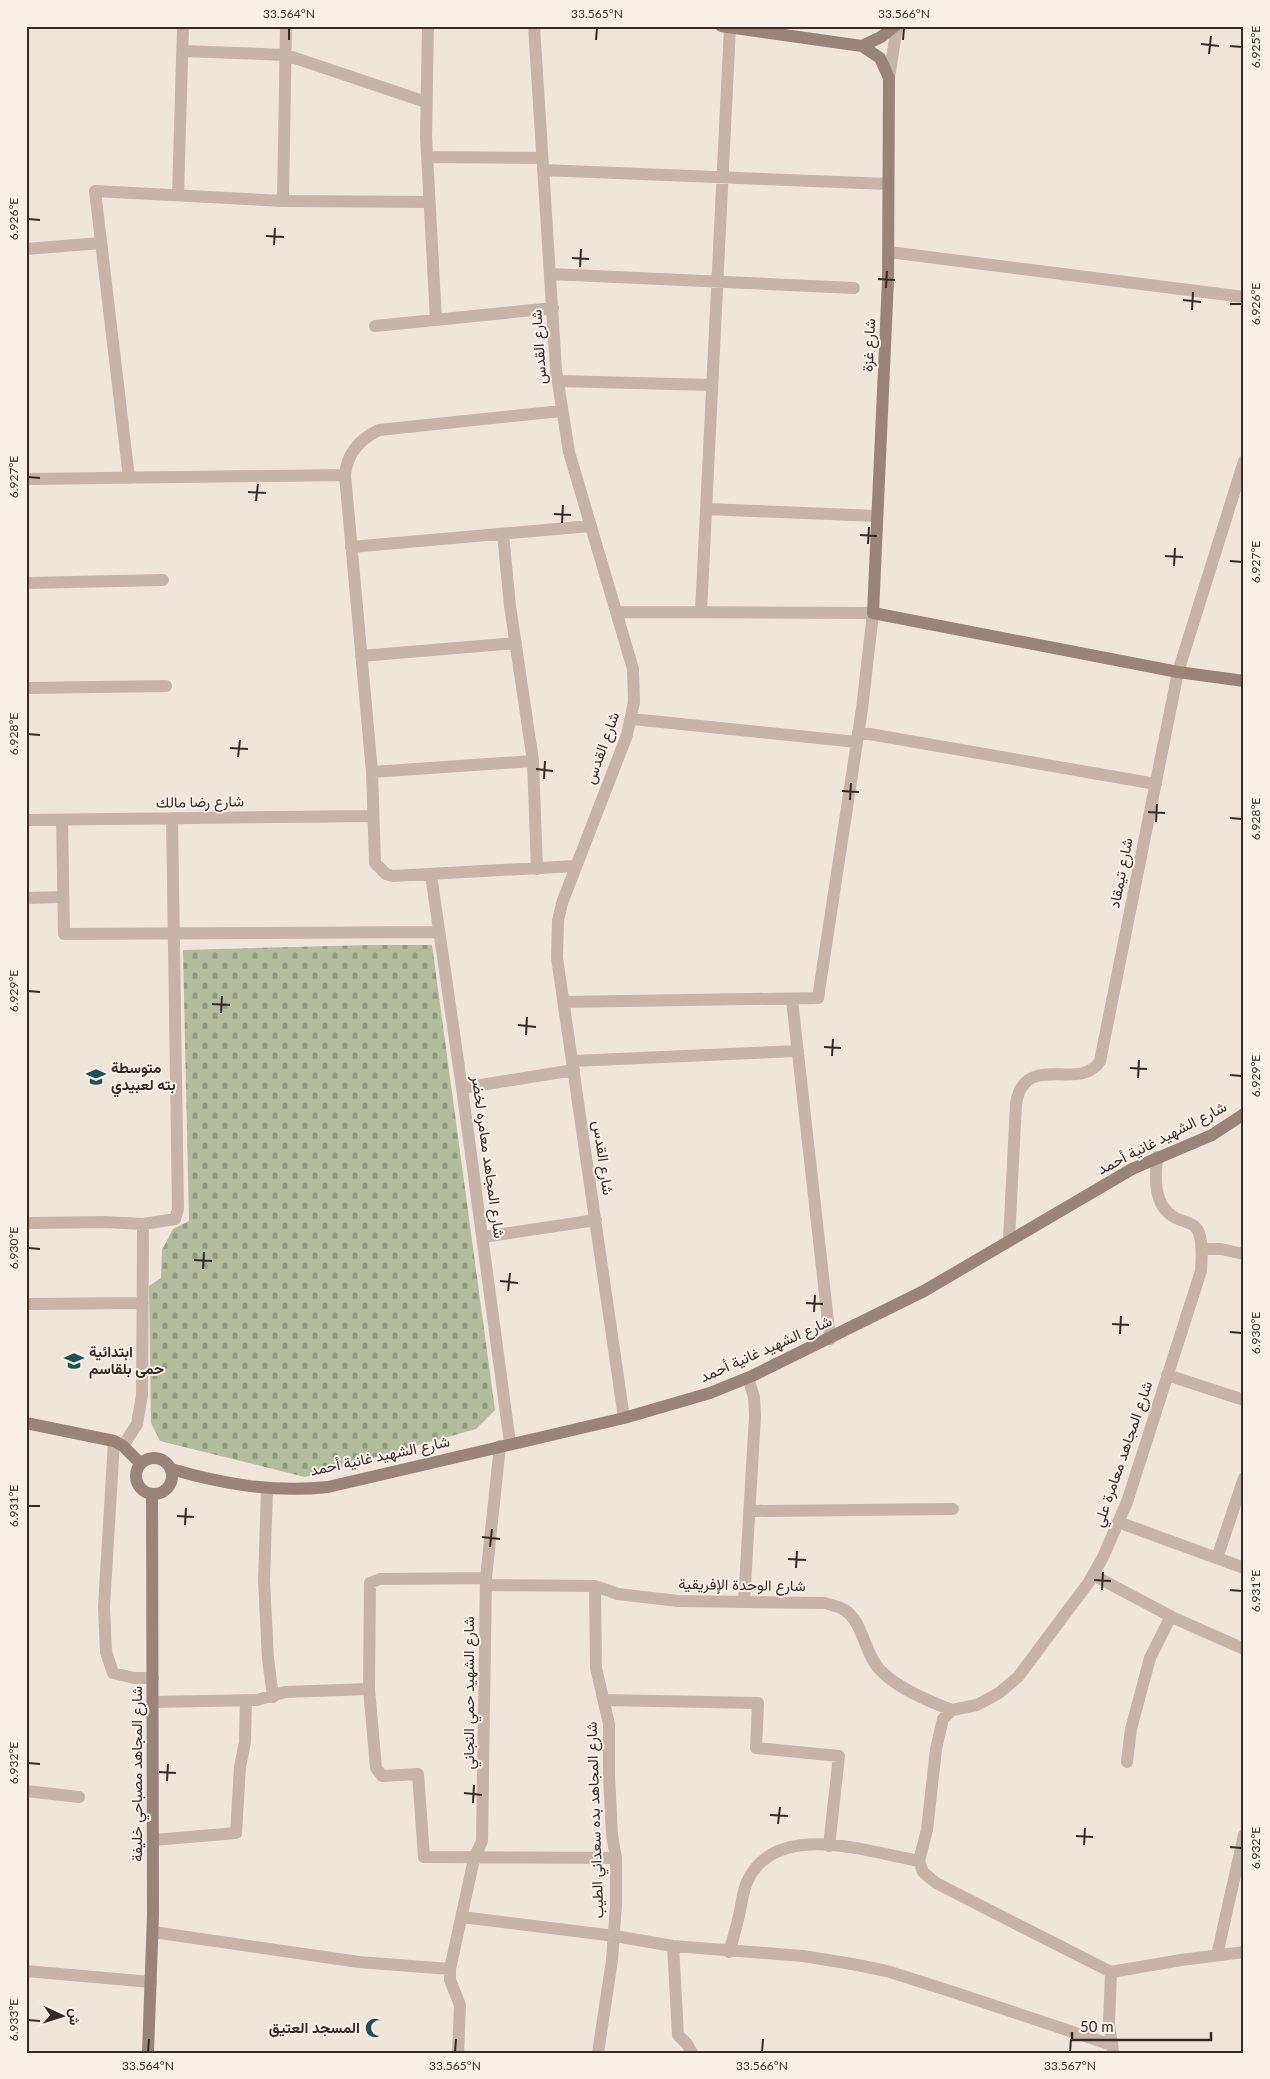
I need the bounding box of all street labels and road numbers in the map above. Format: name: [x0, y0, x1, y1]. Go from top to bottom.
street label: شارع القدس: [526, 309, 553, 385]
street label: شارع غزة: [858, 318, 881, 372]
street label: شارع القدس: [580, 709, 625, 787]
street label: شارع رضا مالك: [156, 791, 244, 814]
street label: شارع تيمقاد: [1104, 836, 1139, 910]
street label: شارع المجاهد معامره لخضر: [466, 1073, 509, 1240]
street label: شارع الشهيد غانية أحمد: [1094, 1097, 1231, 1180]
street label: شارع القدس: [587, 1119, 618, 1197]
street label: شارع الشهيد غانية أحمد: [697, 1311, 836, 1388]
street label: شارع المجاهد معامرة علي: [1089, 1378, 1160, 1531]
street label: شارع الشهيد غانية أحمد: [308, 1431, 452, 1482]
street label: شارع الوحدة الإفريقية: [678, 1574, 806, 1597]
street label: شارع الشهيد حمي التجاني: [459, 1616, 482, 1769]
street label: شارع المجاهد مصباحي خليفة: [127, 1686, 150, 1862]
street label: شارع المجاهد بده سعداني الطيب: [582, 1721, 611, 1919]

